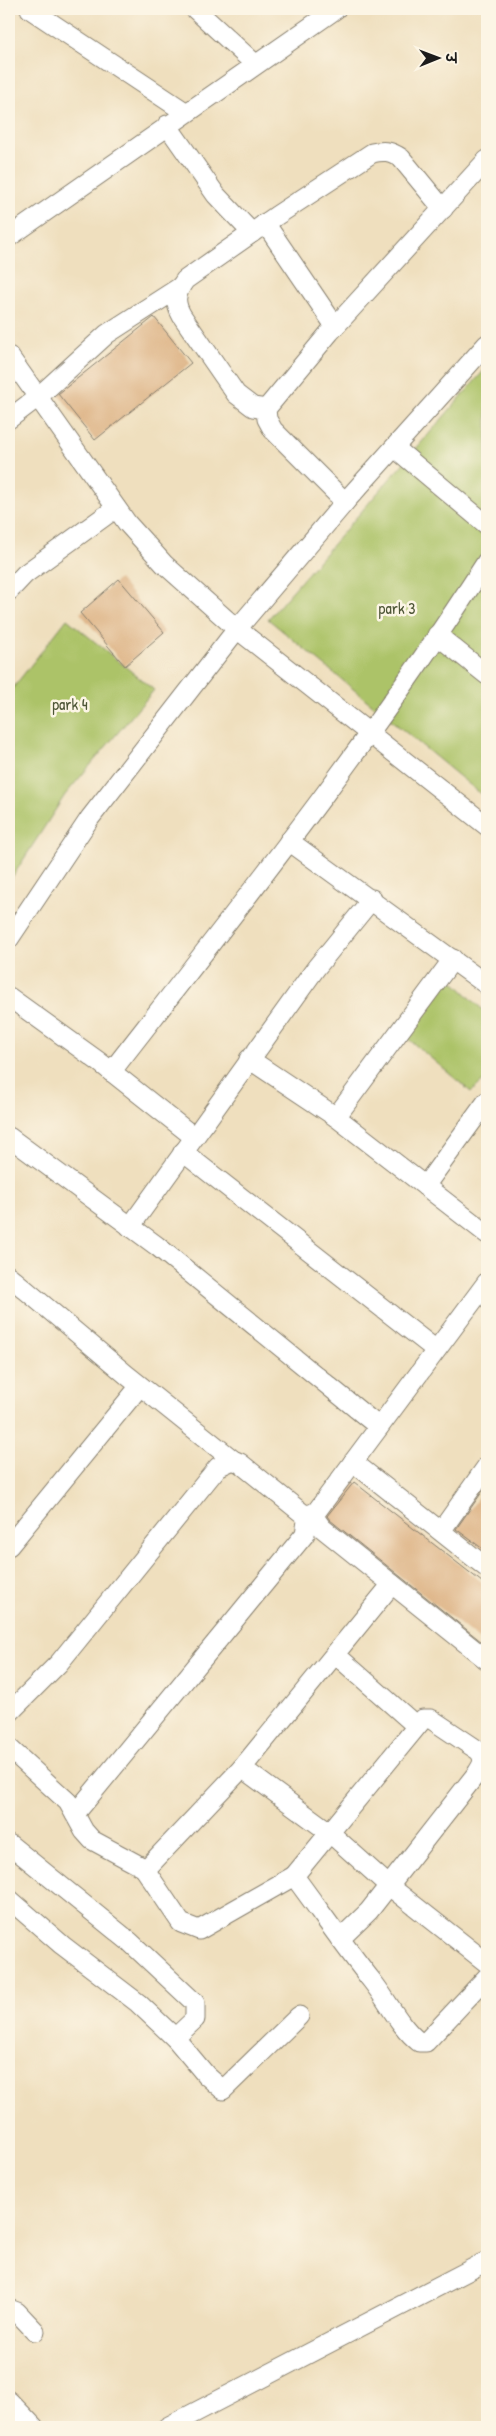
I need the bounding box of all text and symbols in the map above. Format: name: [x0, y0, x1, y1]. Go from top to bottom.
north arrow: [414, 32, 464, 82]
text: उ: [442, 51, 461, 64]
park label: park 3: [379, 597, 415, 619]
park label: park 4: [52, 693, 88, 715]

